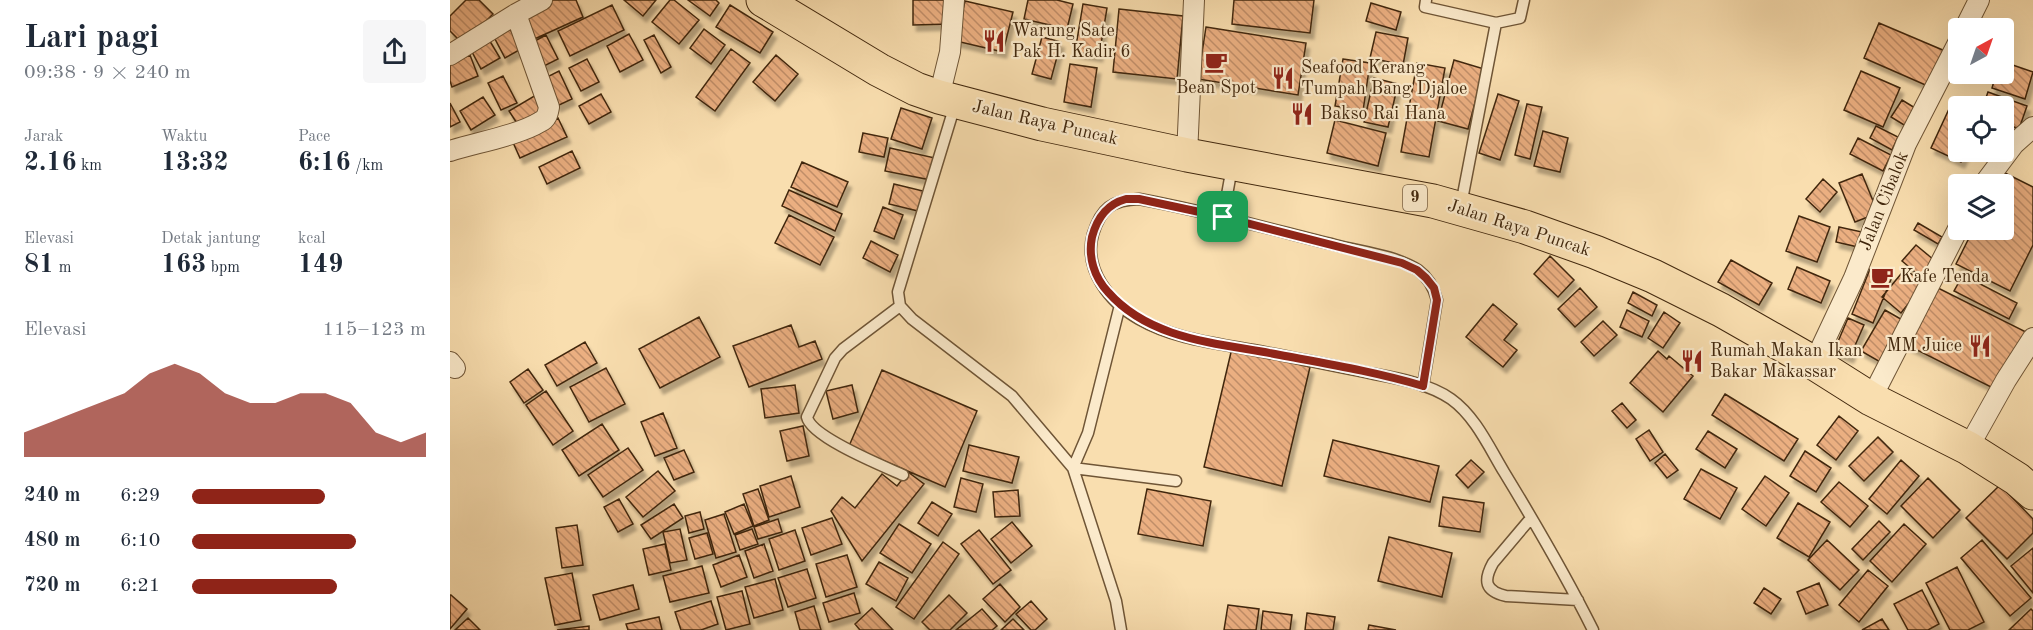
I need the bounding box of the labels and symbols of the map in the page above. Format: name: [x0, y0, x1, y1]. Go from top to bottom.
north arrow: [1948, 18, 2014, 84]
place label: Warung Sate Pak H. Kadir 6: [1012, 22, 1131, 61]
restaurant icon: Warung Sate Pak H. Kadir 6: [981, 28, 1007, 54]
cafe icon: Bean Spot: [1203, 49, 1229, 75]
place label: Seafood Kerang Tumpah Bang Djaloe: [1301, 59, 1467, 98]
restaurant icon: Seafood Kerang Tumpah Bang Djaloe: [1270, 65, 1296, 91]
place label: Bean Spot: [1176, 79, 1256, 97]
street label: Jalan Raya Puncak: [970, 97, 1120, 149]
restaurant icon: Bakso Rai Hana: [1289, 101, 1315, 127]
place label: Bakso Rai Hana: [1320, 105, 1446, 123]
street label: Jalan Cibalok: [1856, 149, 1912, 253]
road number: 9: [1403, 185, 1427, 211]
pin: [1197, 191, 1248, 242]
street label: Jalan Raya Puncak: [1445, 196, 1593, 260]
cafe icon: Kafe Tenda: [1869, 264, 1895, 290]
place label: Kafe Tenda: [1900, 268, 1990, 286]
restaurant icon: MM Juice: [1967, 333, 1993, 359]
place label: MM Juice: [1886, 337, 1962, 355]
place label: Rumah Makan Ikan Bakar Makassar: [1710, 342, 1863, 381]
restaurant icon: Rumah Makan Ikan Bakar Makassar: [1679, 348, 1705, 374]

